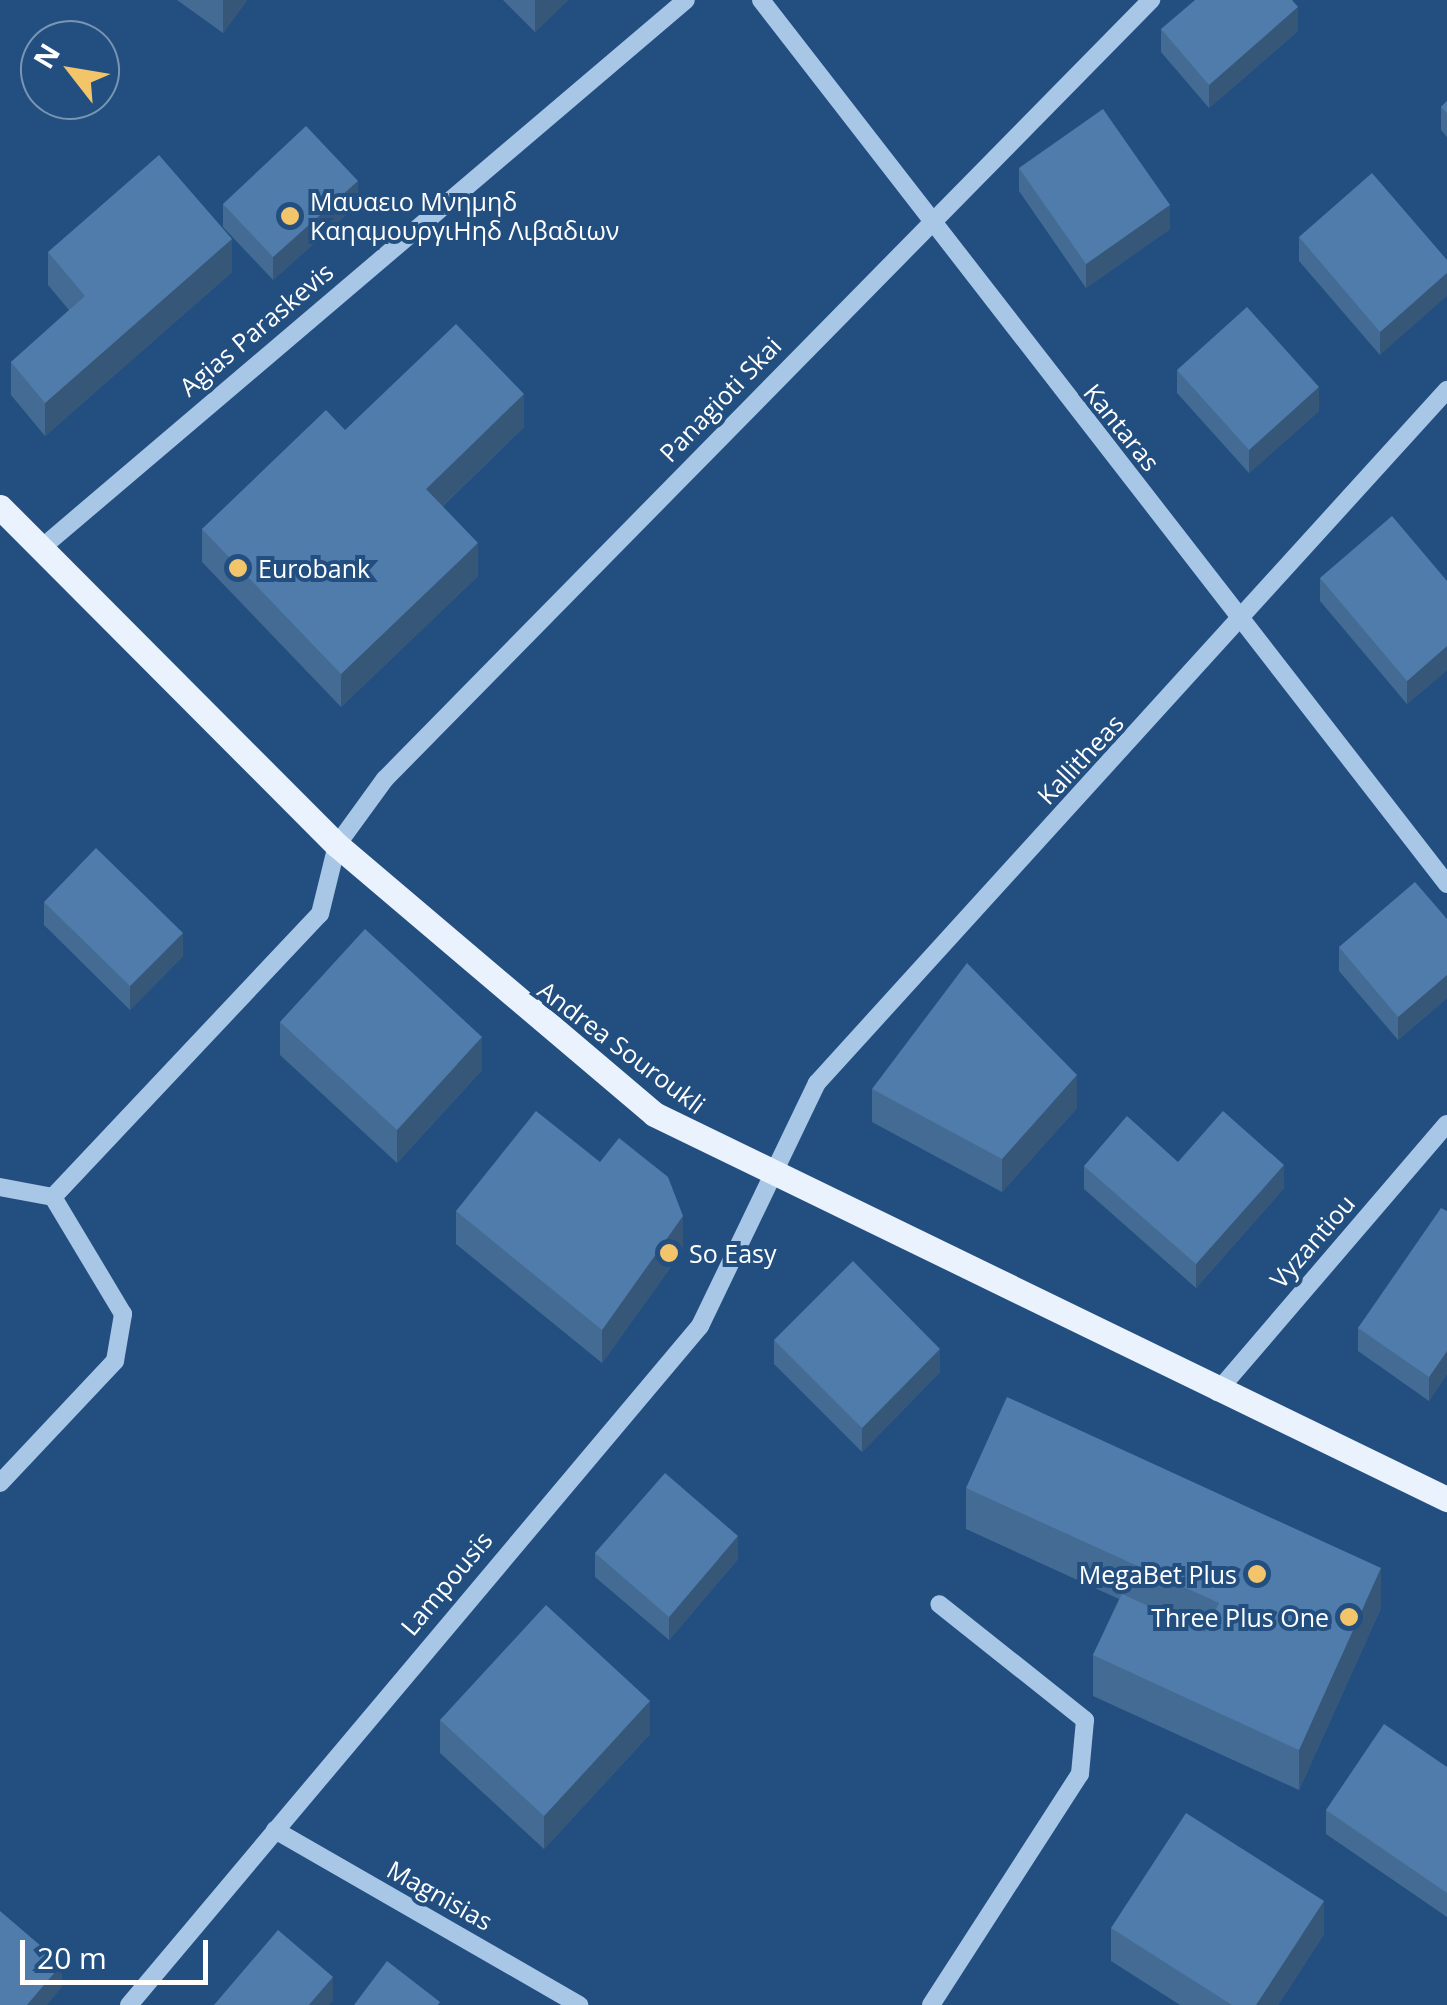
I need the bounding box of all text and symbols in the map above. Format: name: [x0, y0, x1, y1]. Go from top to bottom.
north arrow: [20, 20, 120, 120]
text: N: [24, 36, 68, 75]
place label: Μαυαειο Μνημηδ ΚαηαμουργιΗηδ Λιβαδιων: [310, 187, 619, 246]
marker: Μαυαειο Μνημηδ ΚαηαμουργιΗηδ Λιβαδιων: [279, 205, 301, 227]
street label: Agias Paraskevis: [173, 256, 339, 402]
street label: Panagioti Skai: [653, 330, 787, 468]
street label: Kantaras: [1078, 377, 1166, 477]
place label: Eurobank: [258, 553, 370, 583]
marker: Eurobank: [227, 557, 249, 579]
street label: Kallitheas: [1031, 708, 1129, 810]
street label: Andrea Souroukli: [533, 974, 711, 1120]
street label: Vyzantiou: [1263, 1188, 1361, 1294]
place label: So Easy: [689, 1238, 776, 1268]
marker: So Easy: [658, 1242, 680, 1264]
street label: Lampousis: [394, 1525, 498, 1641]
place label: MegaBet Plus: [1079, 1559, 1237, 1589]
marker: MegaBet Plus: [1246, 1563, 1268, 1585]
place label: Three Plus One: [1151, 1602, 1329, 1632]
marker: Three Plus One: [1338, 1606, 1360, 1628]
street label: Magnisias: [382, 1854, 498, 1936]
scale bar: [25, 1920, 212, 1982]
text: 20 m: [37, 1937, 107, 1978]

